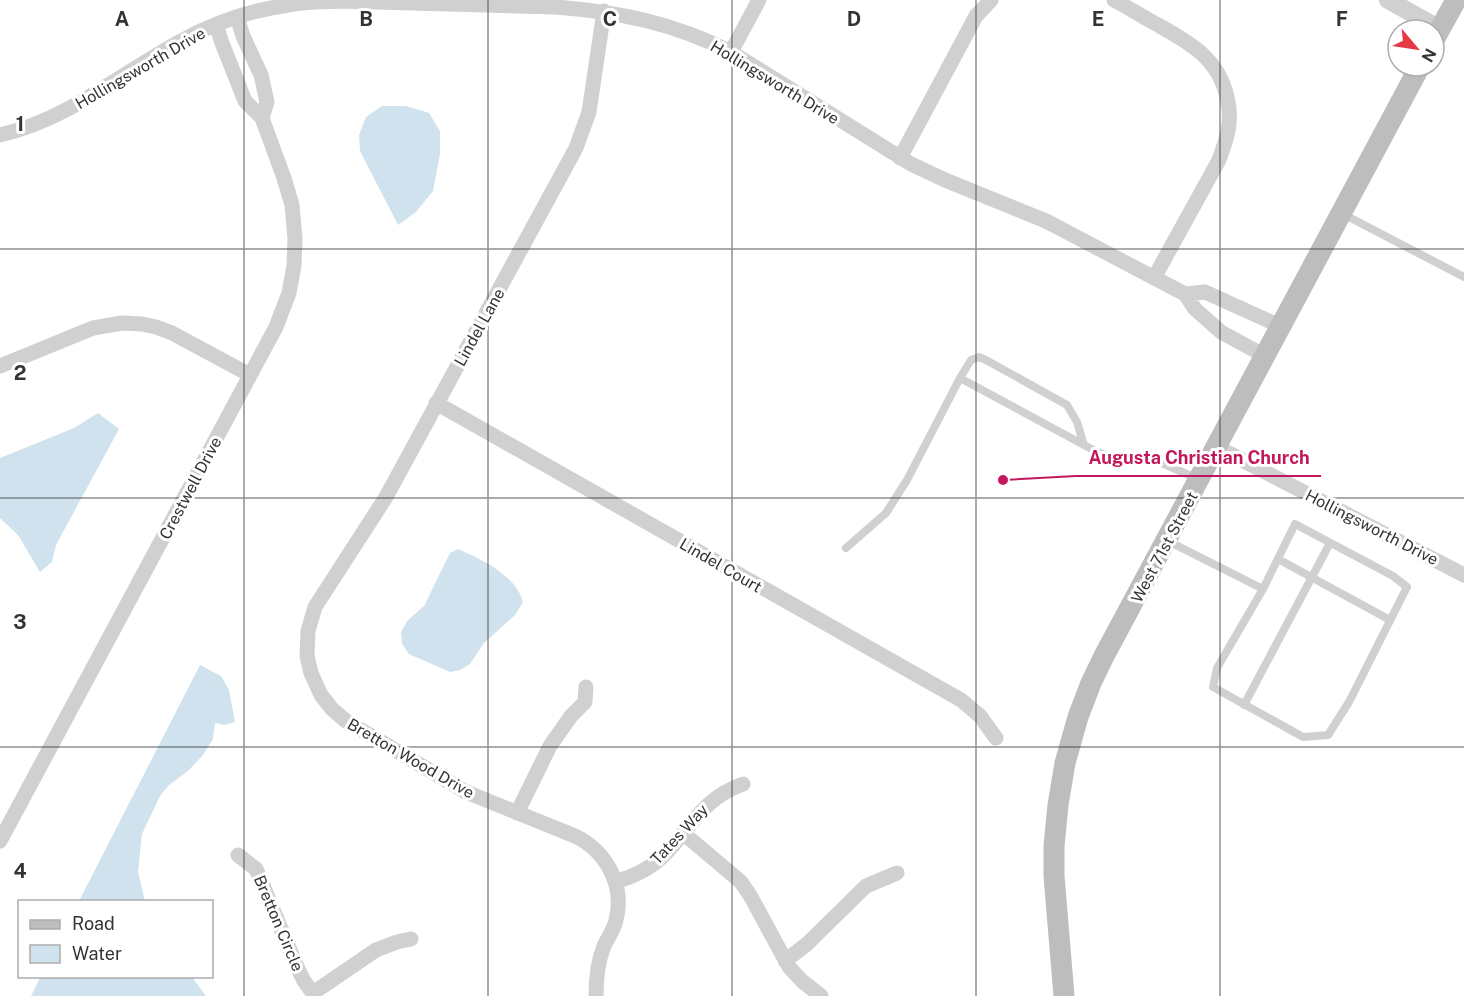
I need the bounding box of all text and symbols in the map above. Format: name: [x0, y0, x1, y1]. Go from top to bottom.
text: A: [115, 7, 129, 31]
text: B: [359, 7, 373, 31]
text: C: [603, 7, 617, 31]
text: D: [847, 7, 861, 31]
text: E: [1092, 7, 1104, 31]
text: F: [1336, 7, 1348, 31]
north arrow: [1386, 18, 1446, 78]
street label: Hollingsworth Drive: [72, 24, 208, 113]
street label: Hollingsworth Drive: [707, 37, 842, 128]
text: N: [1417, 45, 1440, 65]
text: 1: [16, 112, 24, 136]
street label: Lindel Lane: [450, 285, 509, 369]
text: 2: [14, 361, 26, 385]
street label: Crestwell Drive: [155, 434, 225, 543]
callout: Augusta Christian Church: [1076, 440, 1321, 476]
text: Augusta Christian Church: [1088, 447, 1310, 468]
street label: Hollingsworth Drive: [1302, 486, 1441, 569]
street label: West 71st Street: [1127, 489, 1202, 606]
street label: Lindel Court: [676, 534, 765, 597]
text: 3: [13, 610, 27, 634]
street label: Bretton Wood Drive: [344, 714, 477, 802]
street label: Tates Way: [647, 800, 712, 868]
text: 4: [13, 859, 27, 883]
street label: Bretton Circle: [250, 872, 307, 974]
legend: [18, 900, 213, 978]
text: Road: [72, 913, 115, 934]
text: Water: [72, 943, 122, 964]

